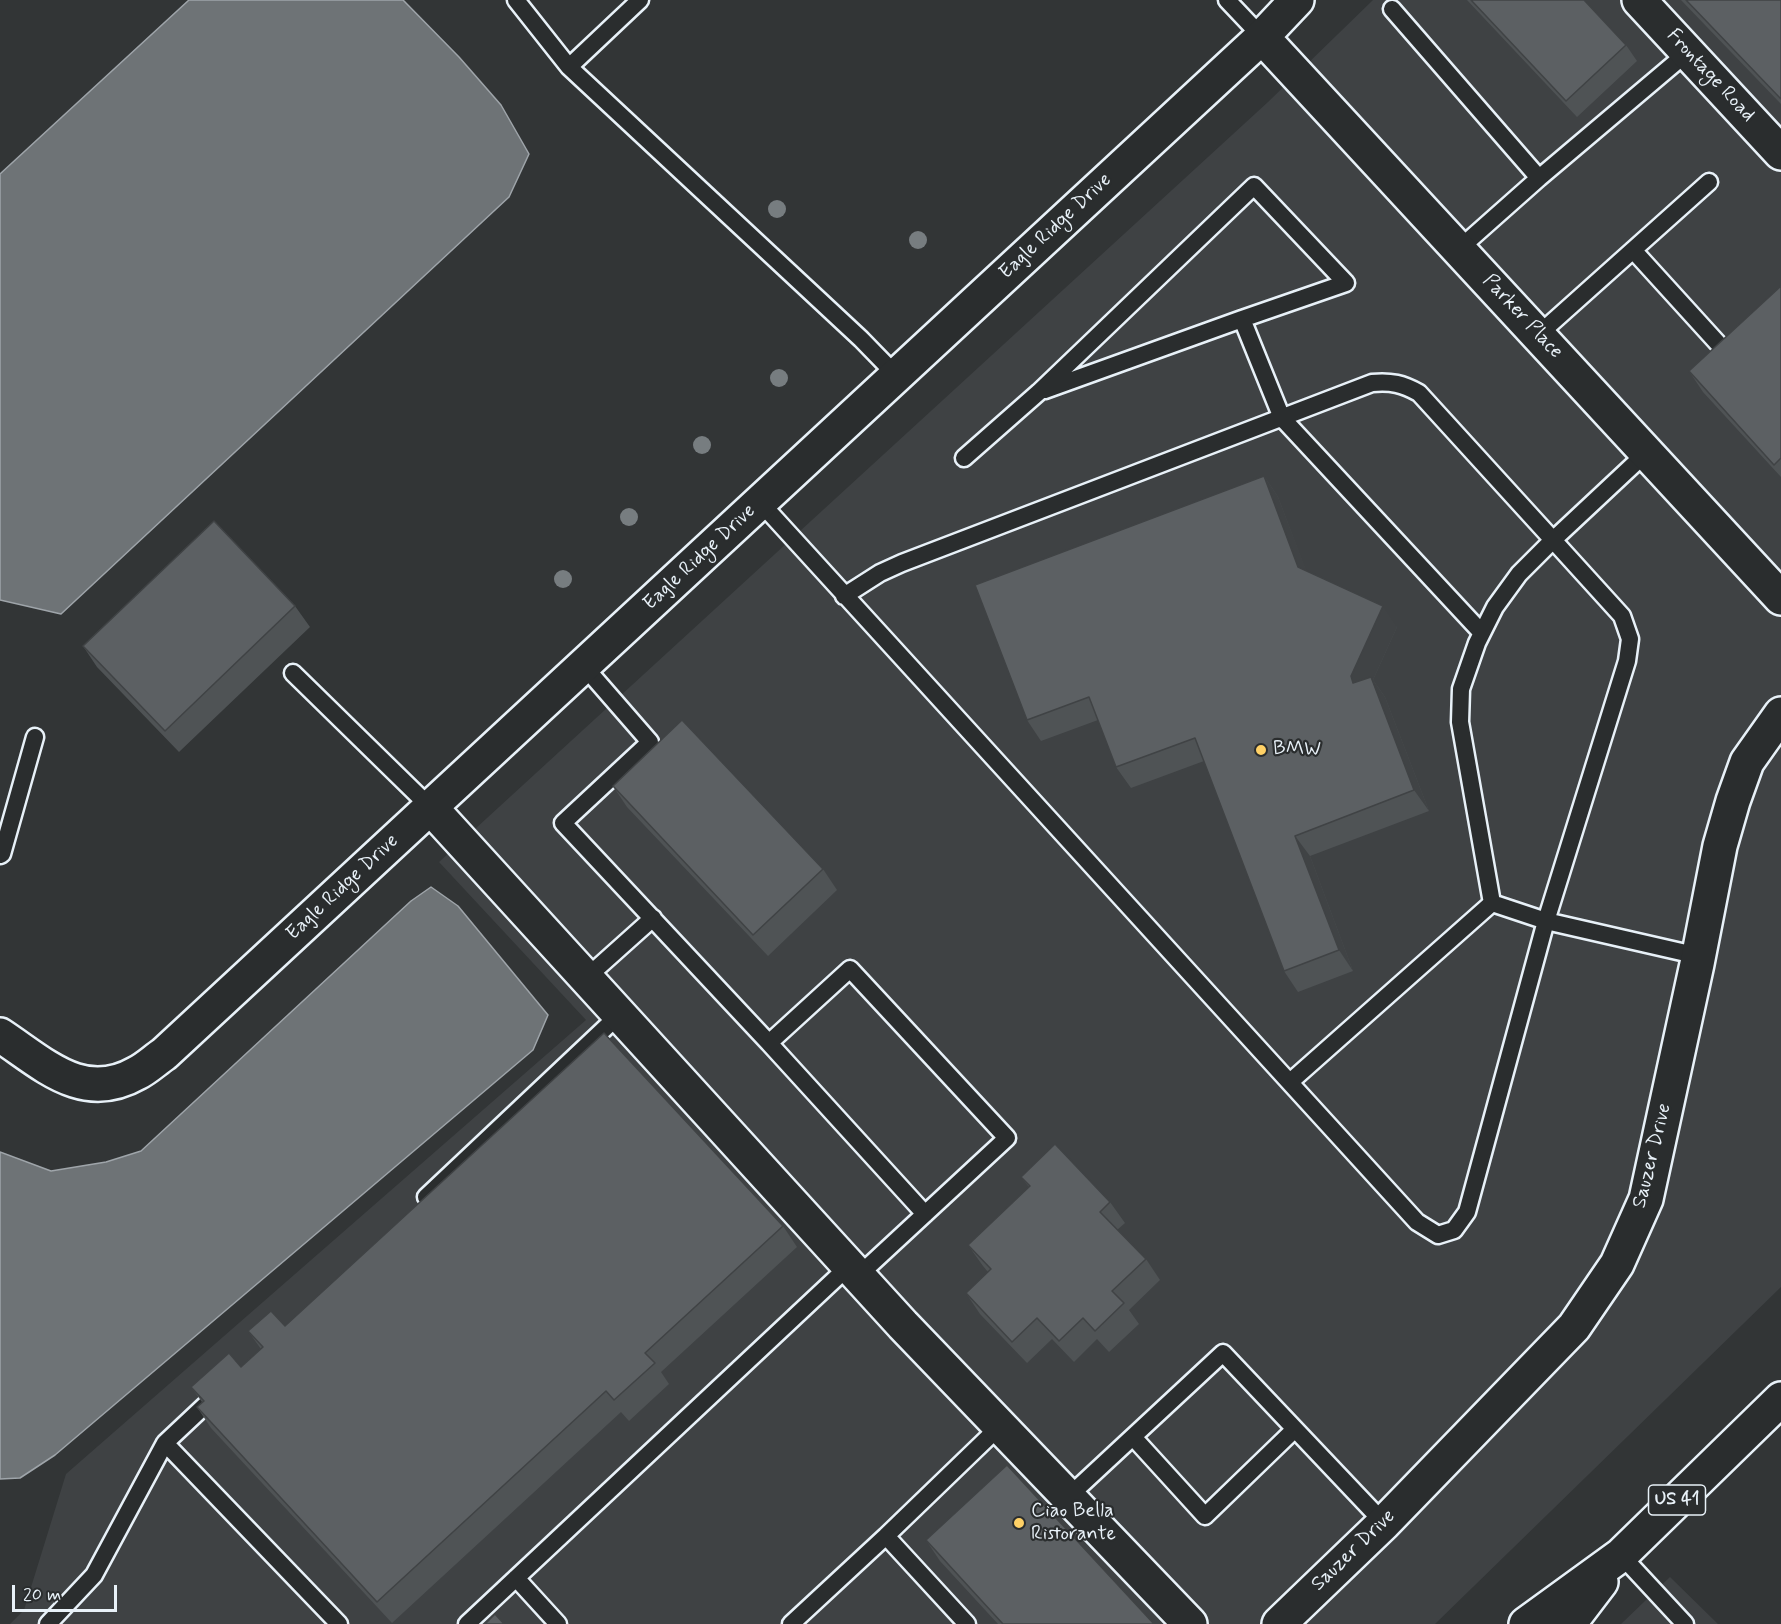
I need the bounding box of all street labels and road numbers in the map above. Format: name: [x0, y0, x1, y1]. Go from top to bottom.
street label: Frontage Road: [1661, 24, 1759, 128]
street label: Eagle Ridge Drive: [995, 169, 1117, 285]
street label: Parker Place: [1477, 270, 1567, 364]
street label: Eagle Ridge Drive: [639, 500, 761, 616]
street label: Eagle Ridge Drive: [282, 830, 404, 946]
street label: Sauzer Drive: [1628, 1101, 1678, 1211]
road number: US 41: [1648, 1485, 1706, 1515]
street label: Sauzer Drive: [1307, 1505, 1401, 1597]

